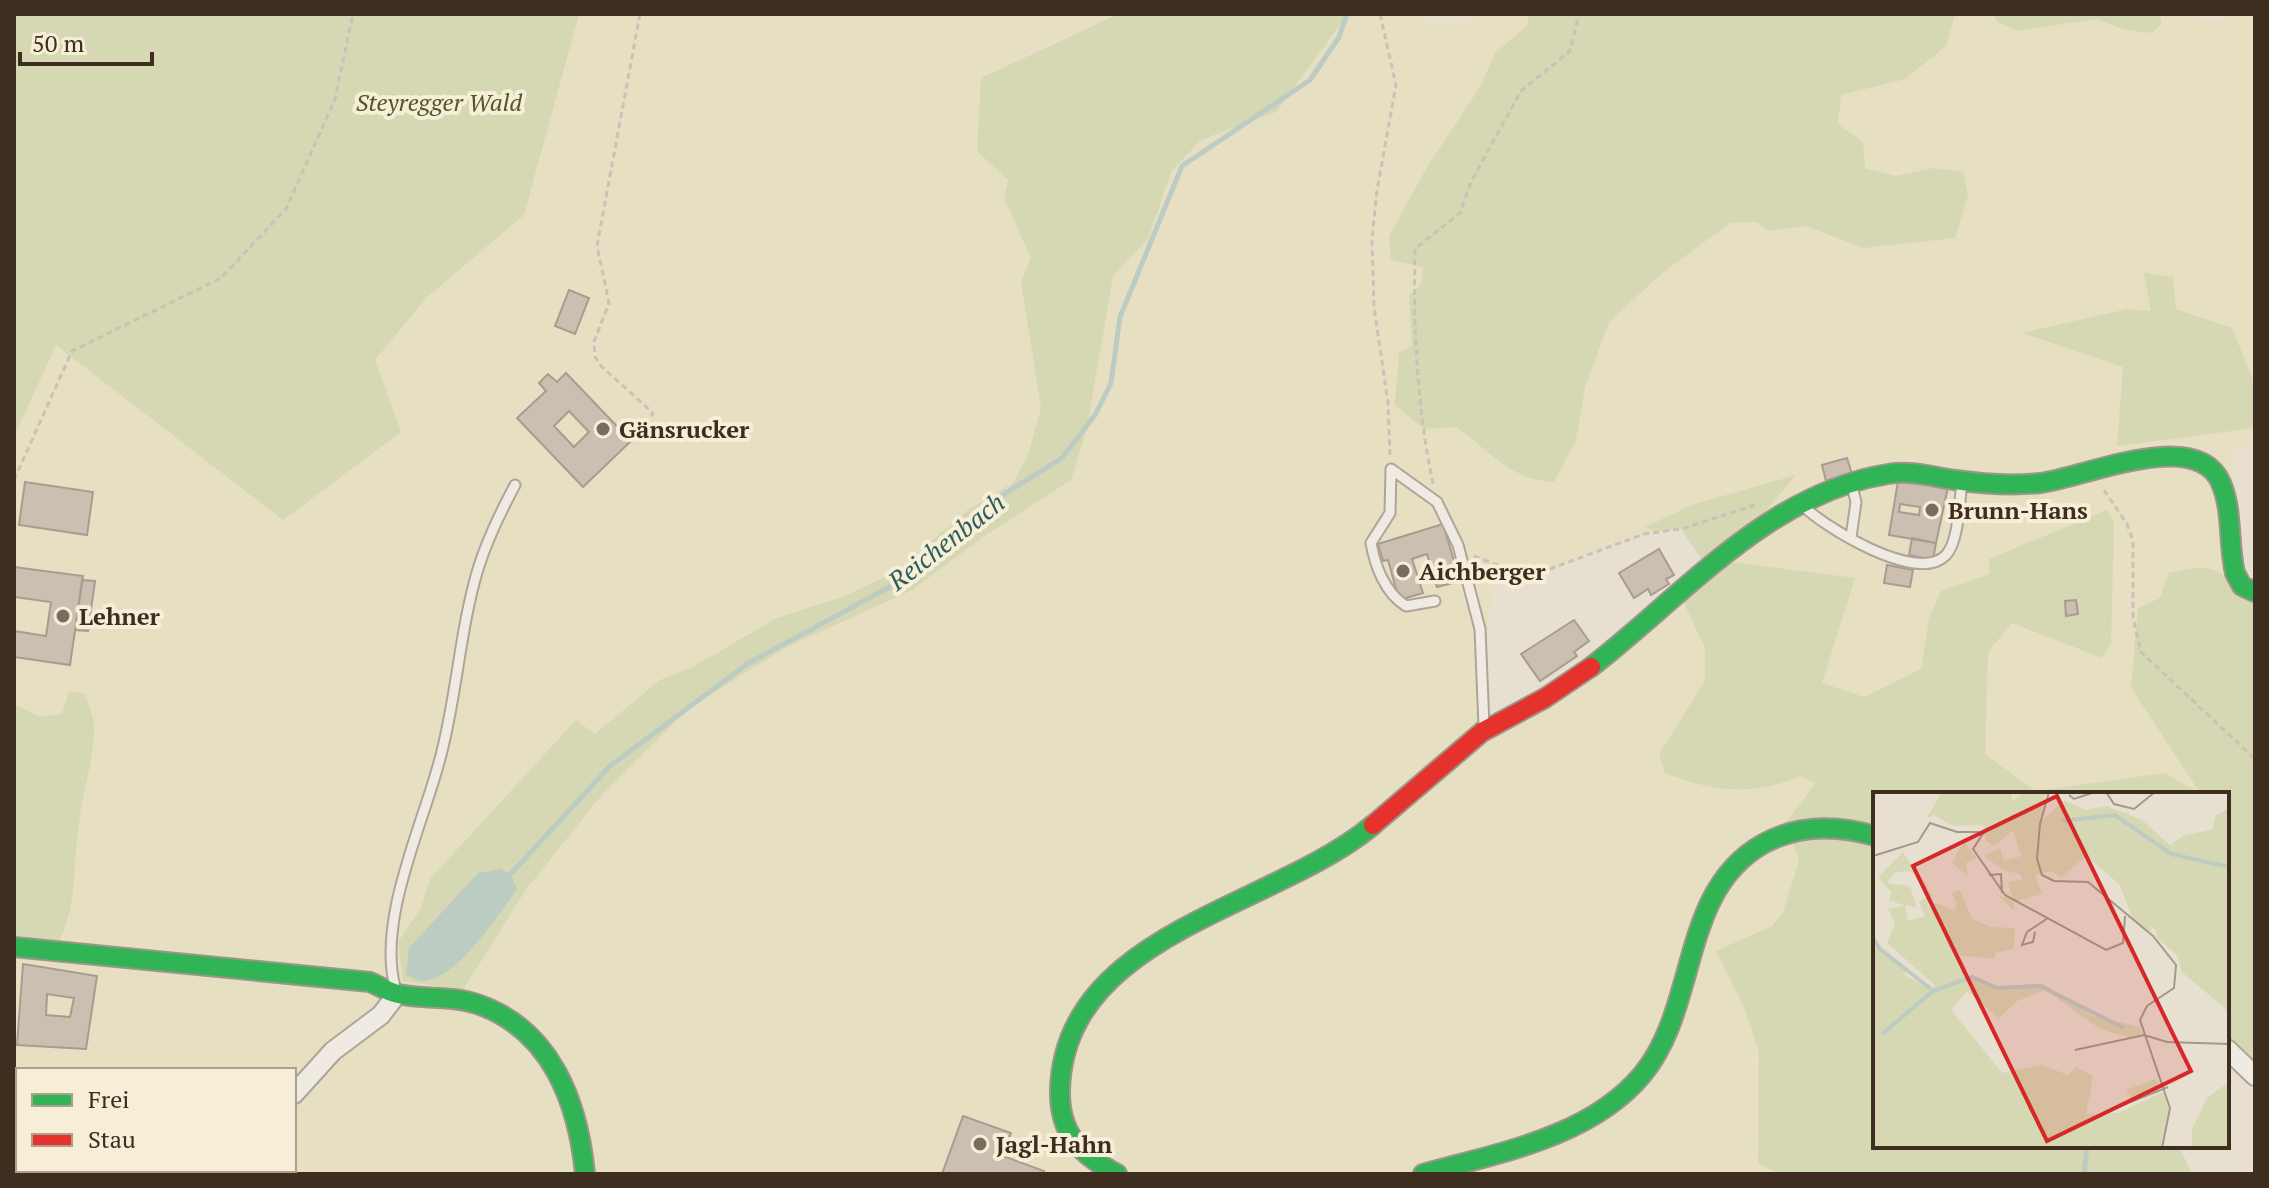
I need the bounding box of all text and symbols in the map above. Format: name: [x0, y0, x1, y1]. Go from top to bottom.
scale bar: [20, 16, 152, 66]
text: 50 m: [32, 27, 84, 59]
park label: Steyregger Wald: [356, 86, 523, 118]
place label: Gänsrucker: [619, 413, 750, 445]
marker: Gänsrucker: [594, 420, 612, 438]
water label: Reichenbach: [880, 485, 1011, 598]
place label: Brunn-Hans: [1948, 494, 2088, 526]
marker: Brunn-Hans: [1923, 501, 1941, 519]
place label: Aichberger: [1419, 555, 1546, 587]
marker: Aichberger: [1394, 562, 1412, 580]
place label: Lehner: [79, 600, 161, 632]
marker: Lehner: [54, 607, 72, 625]
inset map: [1873, 792, 2229, 1148]
legend: [16, 1068, 296, 1172]
text: Frei: [88, 1083, 130, 1115]
text: Stau: [88, 1123, 136, 1155]
place label: Jagl-Hahn: [996, 1128, 1113, 1160]
marker: Jagl-Hahn: [971, 1135, 989, 1153]

